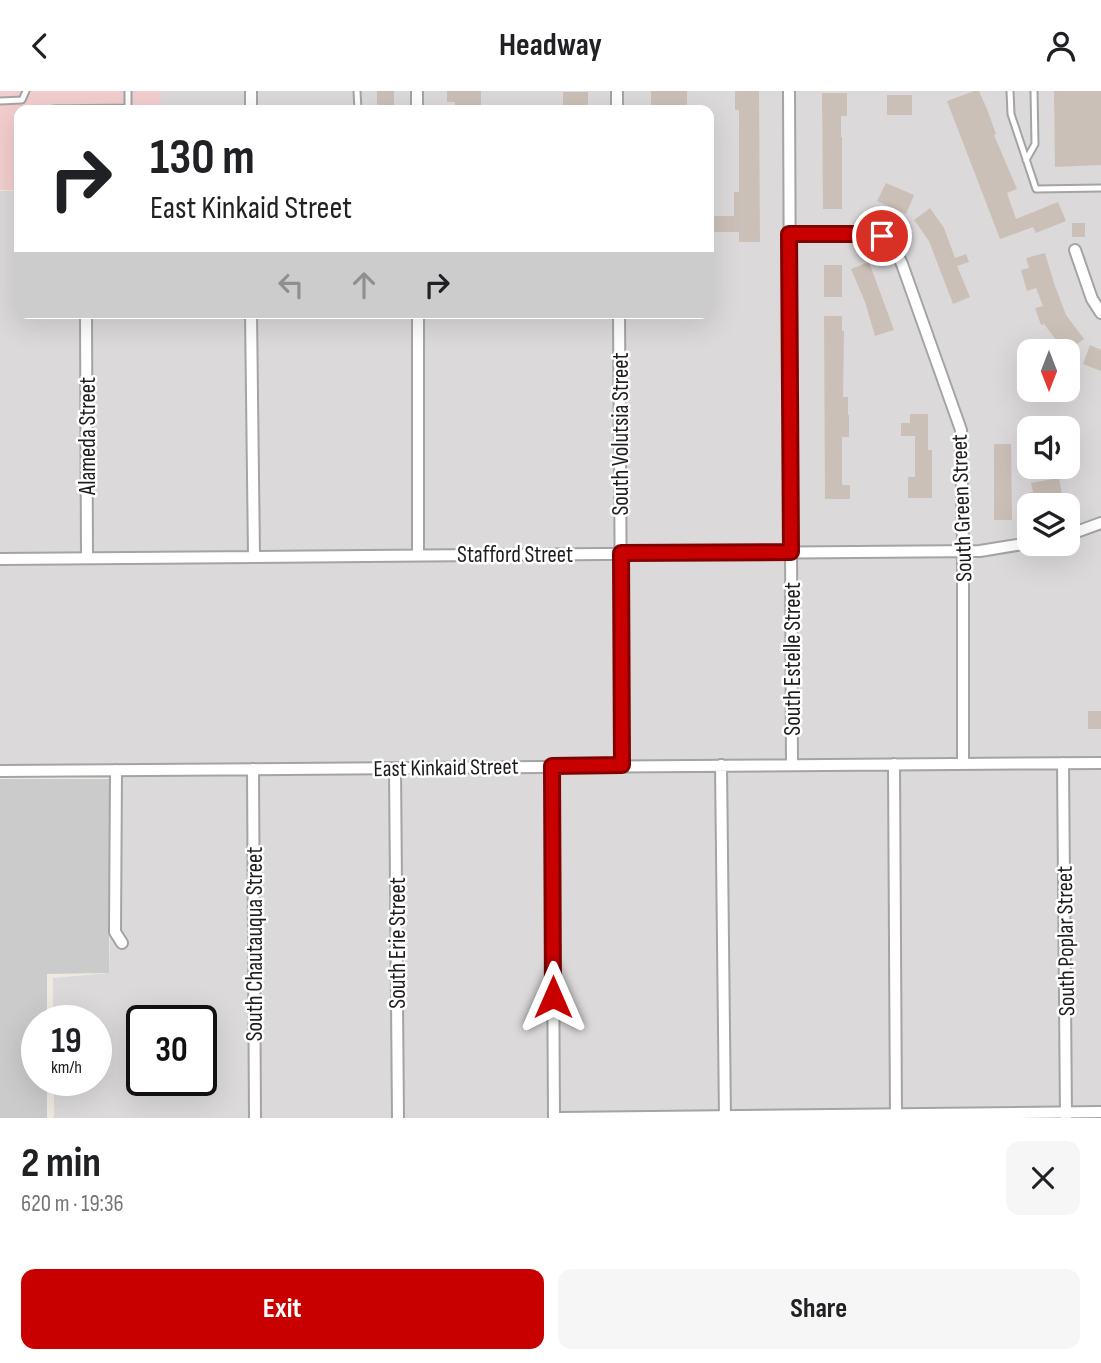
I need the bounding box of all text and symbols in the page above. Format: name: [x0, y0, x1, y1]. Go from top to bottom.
text: Headway: [499, 26, 602, 65]
icon: back: [21, 27, 59, 65]
icon: person: [1042, 27, 1080, 65]
text: 130 m: [150, 129, 255, 188]
icon: right: [35, 133, 126, 224]
text: East Kinkaid Street: [150, 189, 352, 228]
pin: [852, 206, 912, 266]
icon: arrive: [863, 217, 901, 255]
icon: left: [272, 266, 310, 304]
icon: ahead: [345, 266, 383, 304]
icon: right: [418, 266, 456, 304]
north arrow: [1017, 339, 1080, 403]
map controls: [1017, 339, 1080, 556]
street label: South Volutsia Street: [607, 352, 635, 516]
street label: Alameda Street: [74, 377, 102, 496]
button: sound: [1017, 416, 1080, 479]
street label: South Green Street: [945, 434, 979, 582]
button: layers: [1017, 493, 1080, 556]
street label: Stafford Street: [457, 541, 573, 569]
street label: South Estelle Street: [779, 582, 807, 736]
street label: East Kinkaid Street: [373, 753, 519, 783]
street label: South Chautauqua Street: [241, 847, 269, 1041]
street label: South Poplar Street: [1051, 866, 1081, 1016]
street label: South Erie Street: [384, 877, 412, 1009]
position arrow: [516, 960, 590, 1034]
speed limit sign: 30: [126, 1005, 217, 1096]
text: 19: [51, 1020, 82, 1063]
text: km/h: [51, 1057, 82, 1078]
text: 2 min: [21, 1138, 101, 1189]
button: close: [1006, 1141, 1080, 1215]
text: 620 m · 19:36: [21, 1190, 124, 1218]
button: Exit: [21, 1269, 544, 1349]
button: Share: [558, 1269, 1080, 1349]

